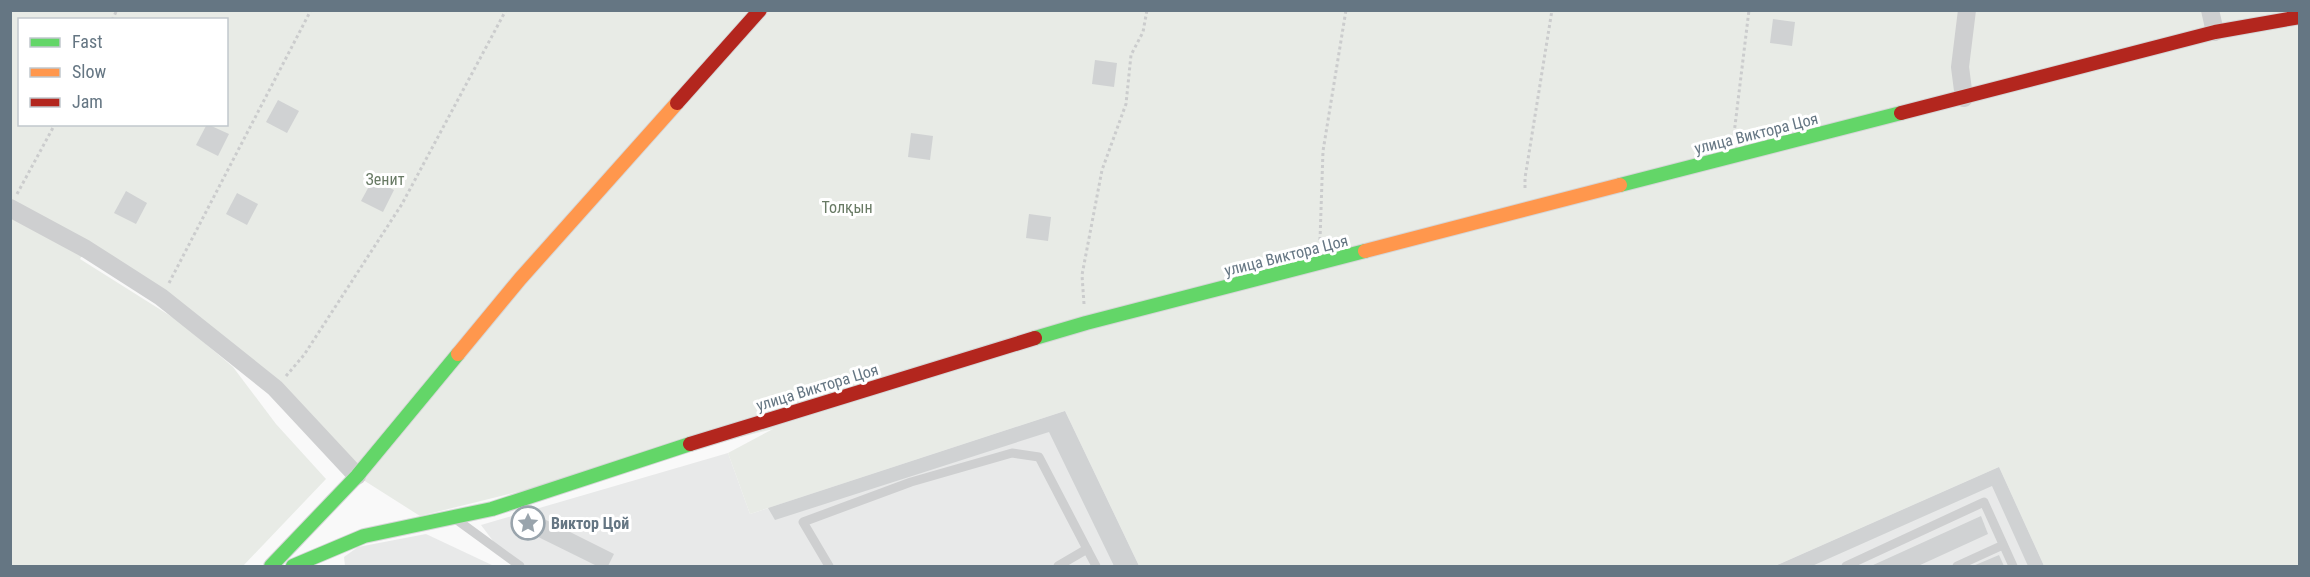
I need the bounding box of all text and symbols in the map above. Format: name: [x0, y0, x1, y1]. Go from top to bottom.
legend: [18, 18, 228, 126]
text: Fast: [72, 31, 103, 52]
text: Slow: [72, 61, 107, 82]
text: Jam: [72, 91, 103, 112]
street label: улица Виктора Цоя: [1692, 109, 1820, 158]
park label: Зенит: [366, 170, 405, 189]
park label: Толқын: [821, 198, 873, 217]
street label: улица Виктора Цоя: [1222, 231, 1350, 280]
street label: улица Виктора Цоя: [754, 360, 880, 415]
place icon: Виктор Цой: [510, 505, 546, 541]
place label: Виктор Цой: [551, 514, 629, 533]

